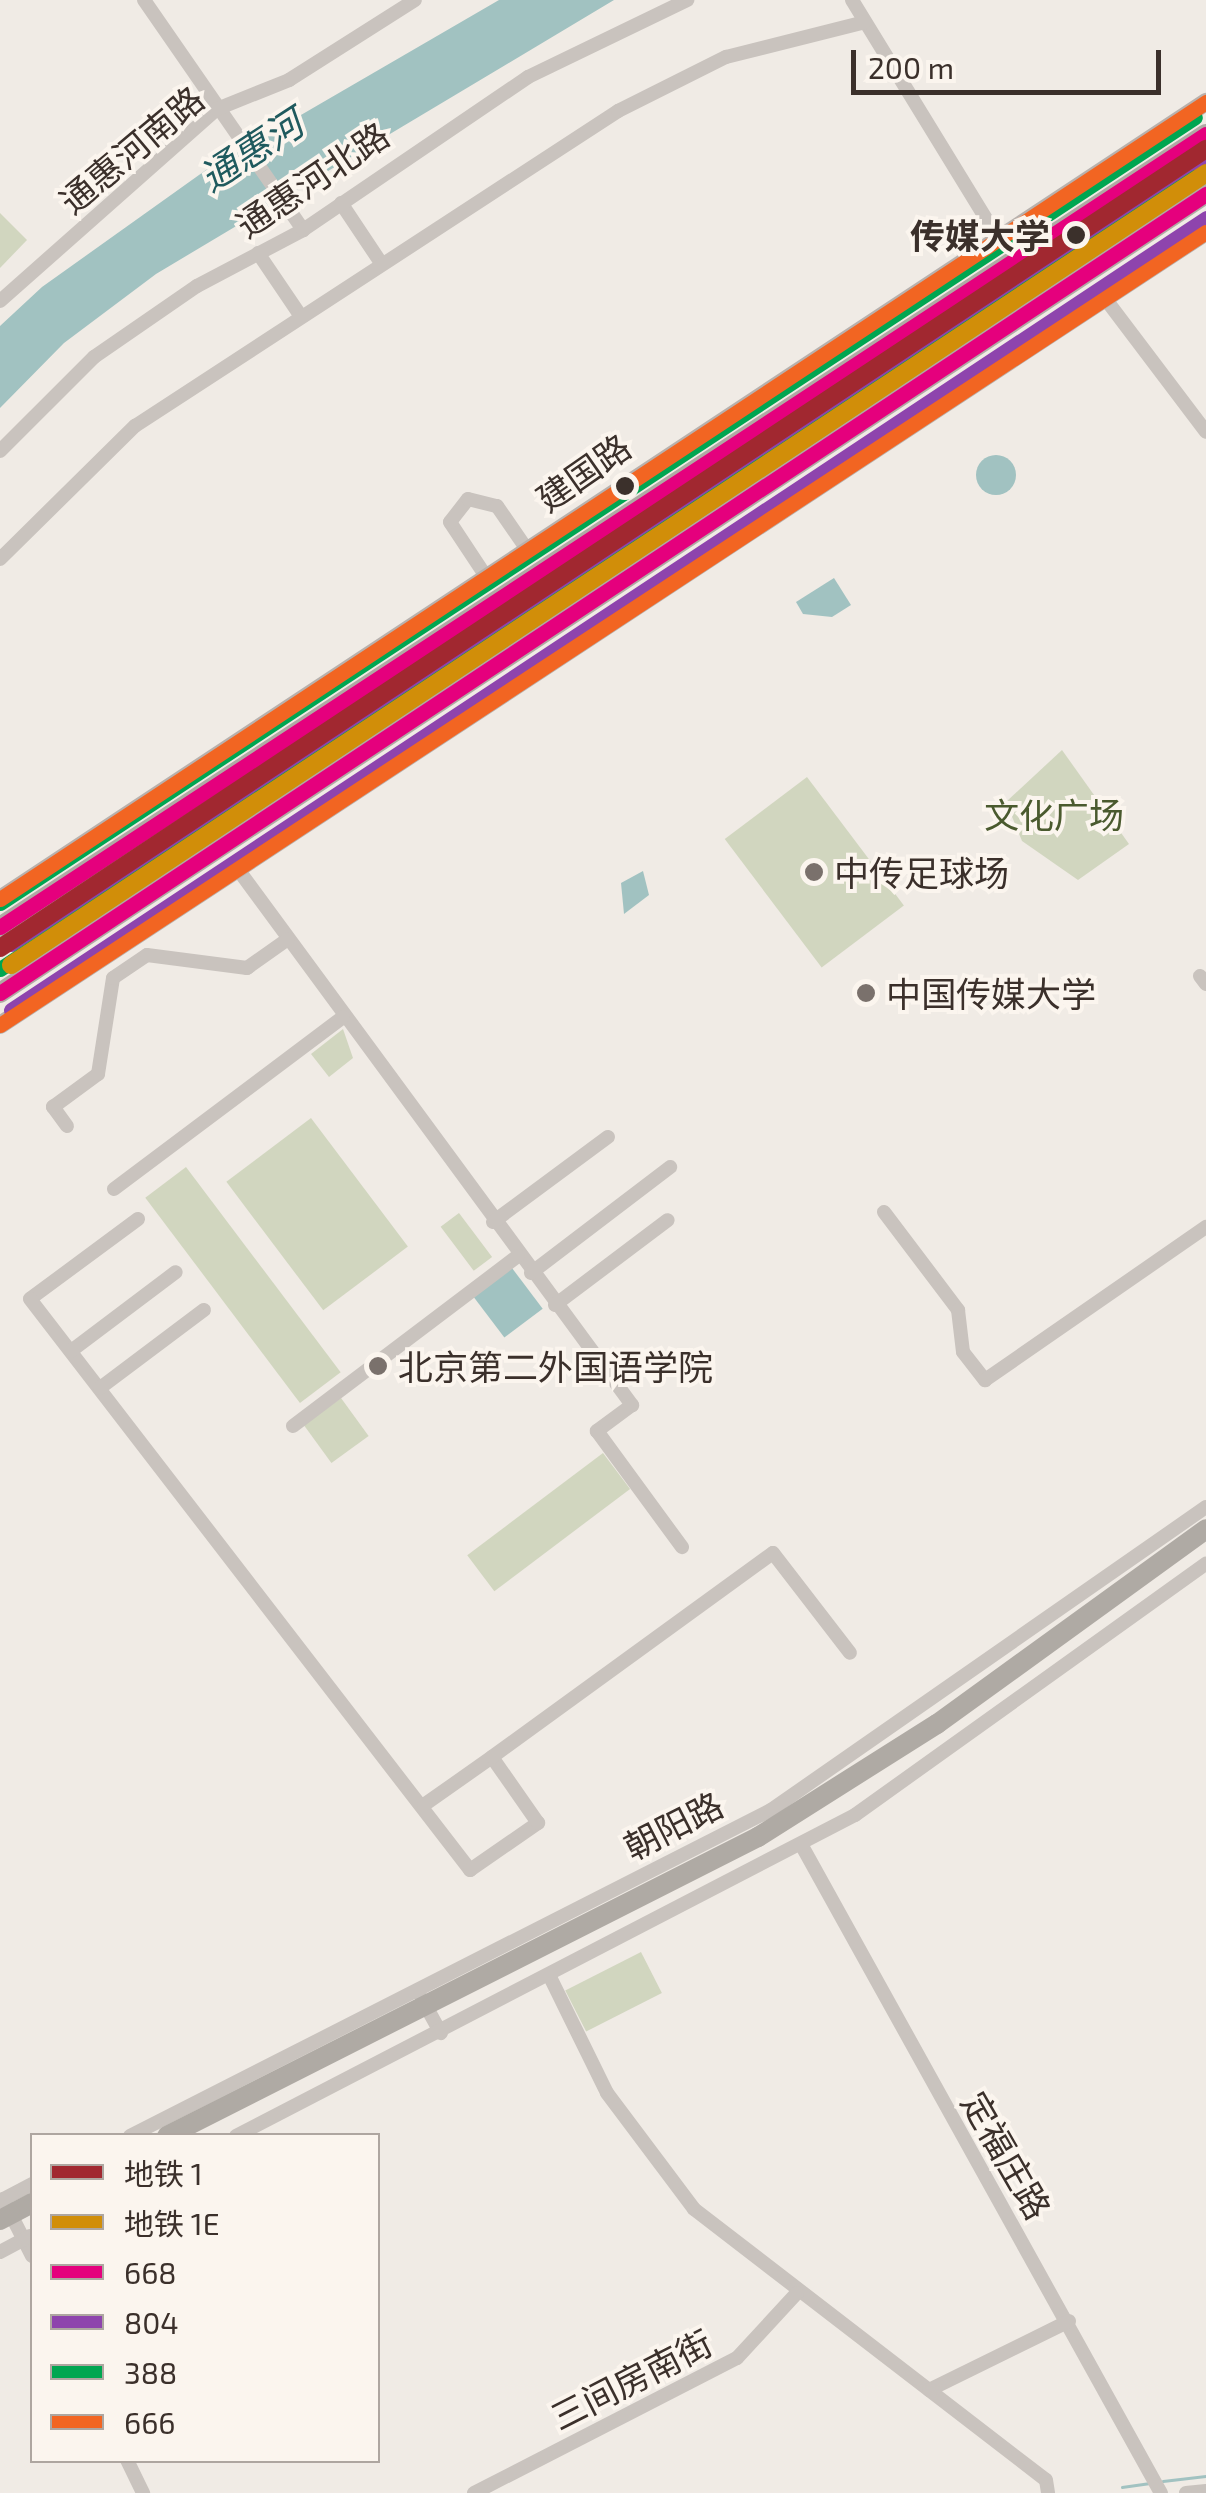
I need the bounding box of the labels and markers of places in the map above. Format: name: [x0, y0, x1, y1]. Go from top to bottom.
place label: 传媒大学: [910, 214, 1050, 256]
marker: 传媒大学: [1059, 218, 1093, 252]
unlabelled marker: [615, 476, 635, 496]
place label: 中传足球场: [834, 851, 1009, 893]
marker: 中传足球场: [803, 861, 825, 883]
place label: 中国传媒大学: [886, 972, 1096, 1014]
marker: 中国传媒大学: [855, 982, 877, 1004]
place label: 北京第二外国语学院: [398, 1345, 713, 1387]
marker: 北京第二外国语学院: [367, 1355, 389, 1377]

